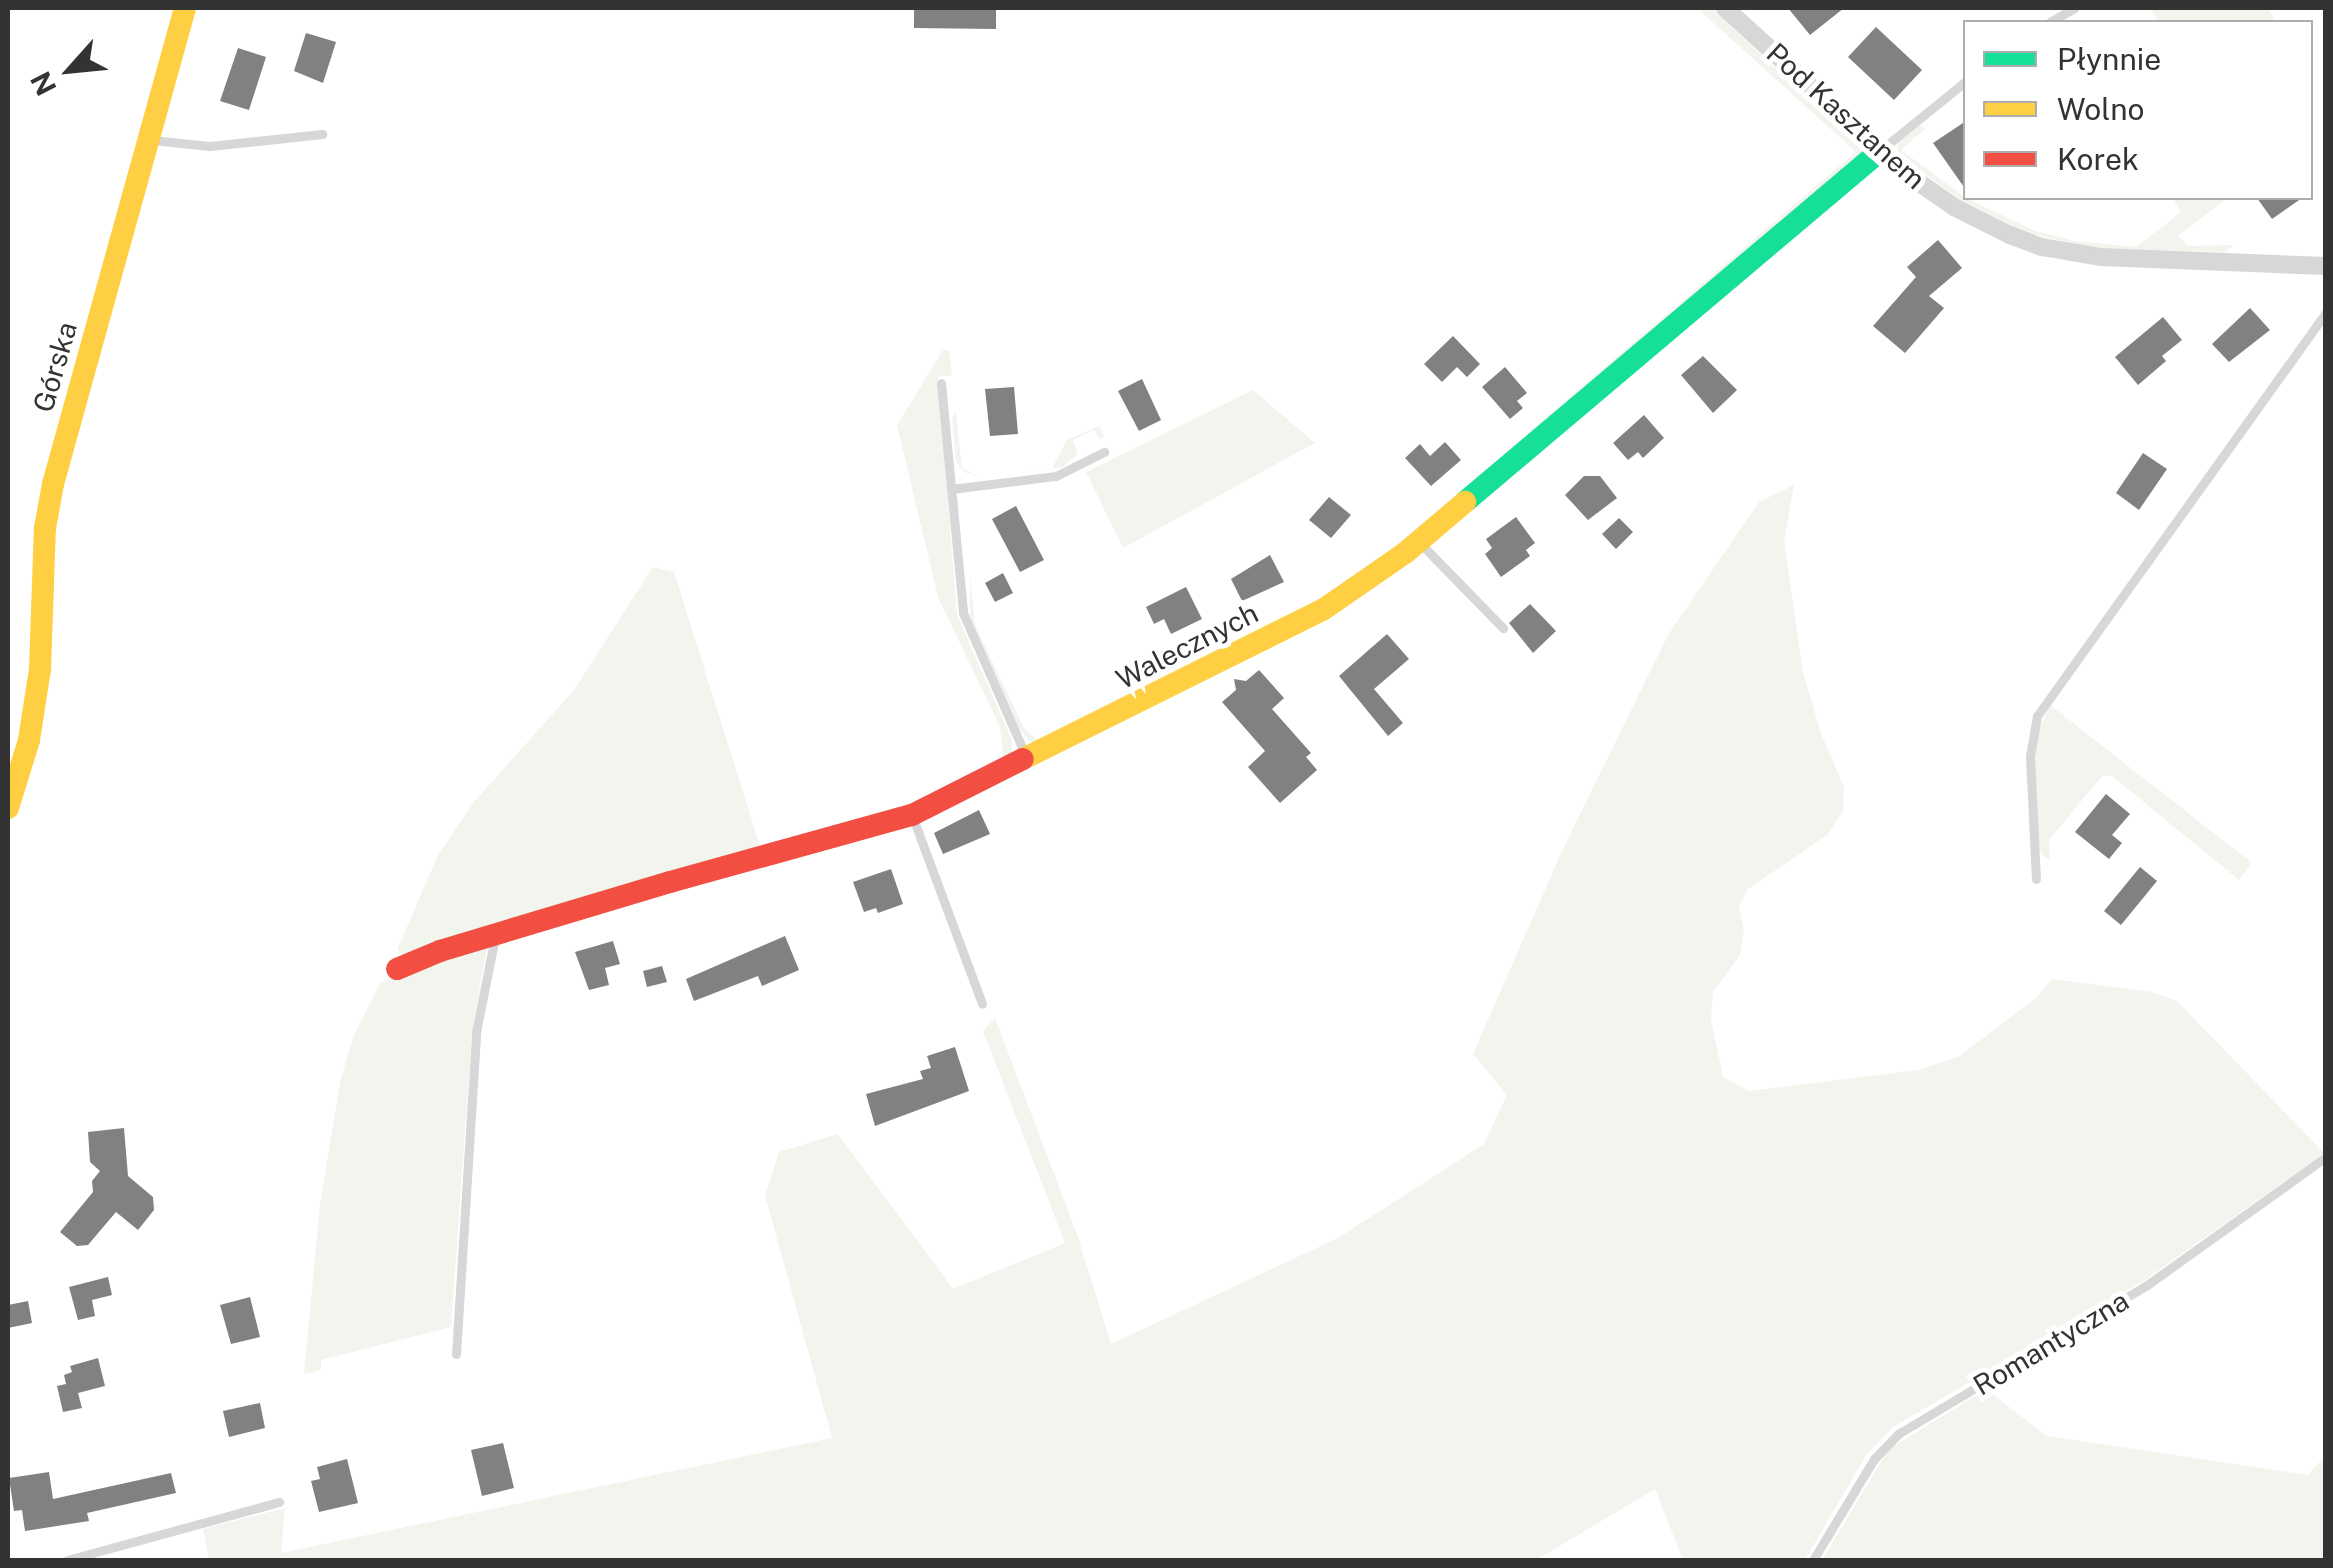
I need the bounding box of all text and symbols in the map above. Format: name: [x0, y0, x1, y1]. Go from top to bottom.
north arrow: [20, 20, 120, 120]
legend: [1963, 20, 2313, 200]
street label: Pod Kasztanem: [1760, 36, 1932, 196]
text: Płynnie: [2057, 41, 2161, 77]
text: N: [23, 67, 62, 101]
text: Wolno: [2057, 91, 2144, 127]
text: Korek: [2057, 141, 2139, 177]
street label: Górska: [26, 318, 84, 416]
street label: Walecznych: [1111, 596, 1263, 696]
street label: Romantyczna: [1967, 1284, 2135, 1402]

